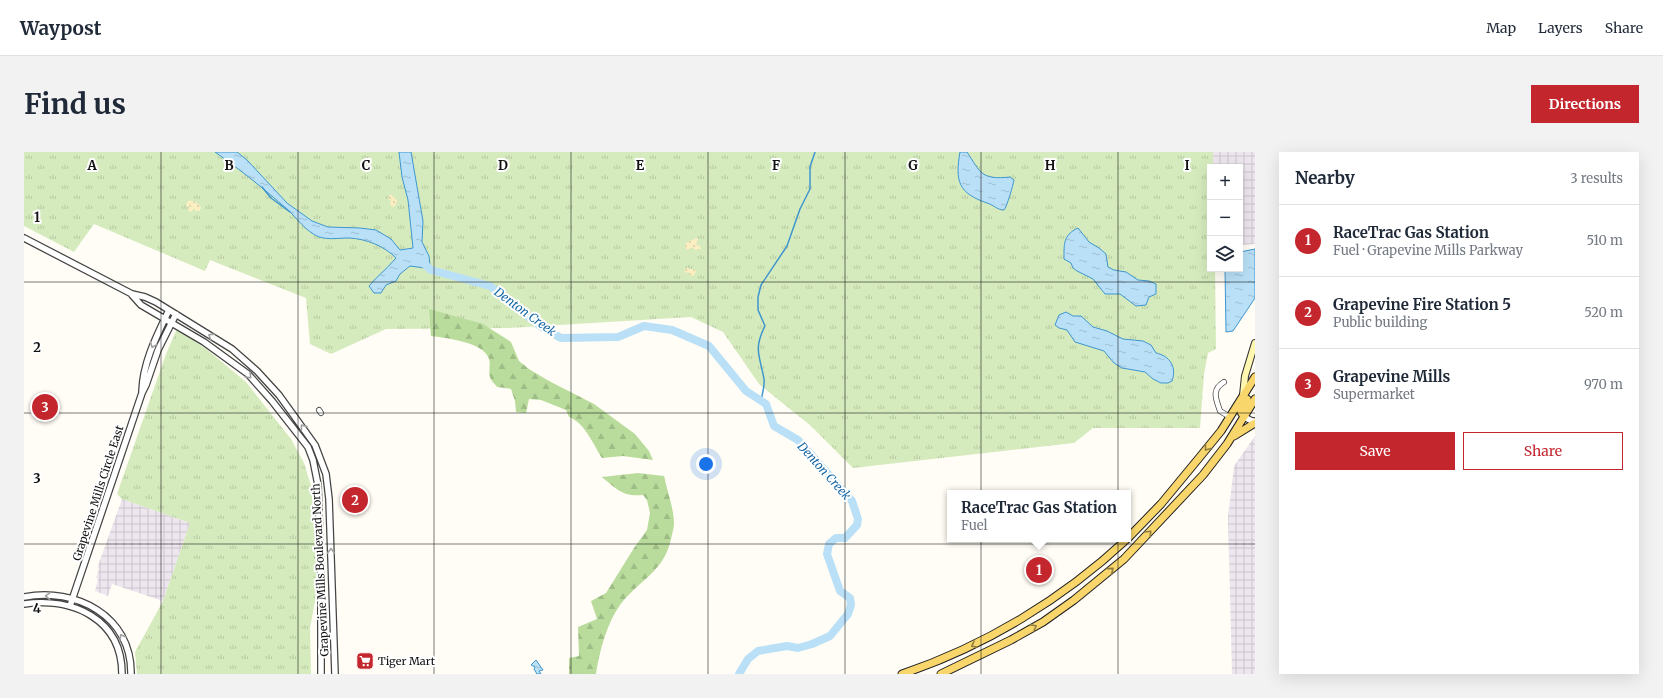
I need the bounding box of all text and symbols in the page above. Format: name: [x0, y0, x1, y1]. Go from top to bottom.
text: Waypost: [20, 16, 101, 40]
text: Map: [1486, 19, 1516, 37]
text: Layers: [1538, 19, 1583, 37]
text: Share: [1605, 19, 1643, 37]
button: Directions: [1531, 85, 1639, 123]
text: Find us: [24, 86, 126, 122]
text: A: [86, 157, 97, 174]
text: B: [224, 157, 234, 174]
text: C: [362, 157, 371, 174]
text: D: [498, 157, 508, 174]
text: E: [636, 157, 645, 174]
text: F: [772, 157, 780, 174]
text: G: [908, 157, 918, 174]
text: H: [1045, 157, 1056, 174]
text: I: [1184, 157, 1190, 174]
map controls: [1207, 164, 1243, 272]
button: +: [1207, 164, 1243, 200]
text: Nearby: [1295, 167, 1355, 189]
text: 3 results: [1570, 170, 1623, 187]
button: −: [1207, 200, 1243, 236]
text: 1: [34, 209, 40, 226]
text: RaceTrac Gas Station: [1333, 223, 1489, 242]
text: 1: [1305, 232, 1311, 249]
text: 510 m: [1586, 232, 1623, 249]
button: layers: [1207, 236, 1243, 272]
text: Fuel · Grapevine Mills Parkway: [1333, 242, 1523, 259]
water label: Denton Creek: [491, 284, 559, 339]
text: Grapevine Fire Station 5: [1333, 295, 1511, 314]
text: 2: [1304, 304, 1312, 321]
text: 520 m: [1584, 304, 1623, 321]
text: Public building: [1333, 314, 1427, 331]
one-way arrow: [209, 334, 216, 341]
text: 2: [33, 339, 41, 356]
one-way arrow: [150, 341, 158, 349]
text: Grapevine Mills: [1333, 367, 1450, 386]
one-way arrow: [244, 371, 252, 379]
text: 3: [1304, 376, 1312, 393]
text: 970 m: [1584, 376, 1623, 393]
text: Supermarket: [1333, 386, 1415, 403]
pin: 3: [32, 392, 58, 422]
street label: Grapevine Mills Circle East: [69, 423, 127, 562]
one-way arrow: [300, 424, 308, 431]
button: Save: [1295, 432, 1455, 470]
button: Share: [1463, 432, 1623, 470]
water label: Denton Creek: [794, 438, 855, 503]
one-way arrow: [1205, 444, 1212, 451]
your location: [696, 454, 716, 474]
text: 3: [33, 470, 41, 487]
street label: Grapevine Mills Boulevard North: [308, 482, 332, 657]
pin: 2: [342, 485, 368, 515]
popup: [947, 490, 1131, 542]
text: RaceTrac Gas Station: [961, 498, 1117, 517]
text: Fuel: [961, 517, 988, 534]
one-way arrow: [1144, 530, 1152, 538]
one-way arrow: [326, 548, 335, 554]
pin: 1: [1026, 555, 1052, 585]
one-way arrow: [1106, 568, 1113, 575]
one-way arrow: [45, 591, 51, 600]
text: 4: [33, 600, 42, 617]
one-way arrow: [1030, 624, 1037, 632]
one-way arrow: [120, 634, 127, 641]
one-way arrow: [971, 640, 978, 648]
supermarket icon: Tiger Mart: [355, 651, 375, 671]
place label: Tiger Mart: [378, 654, 436, 668]

